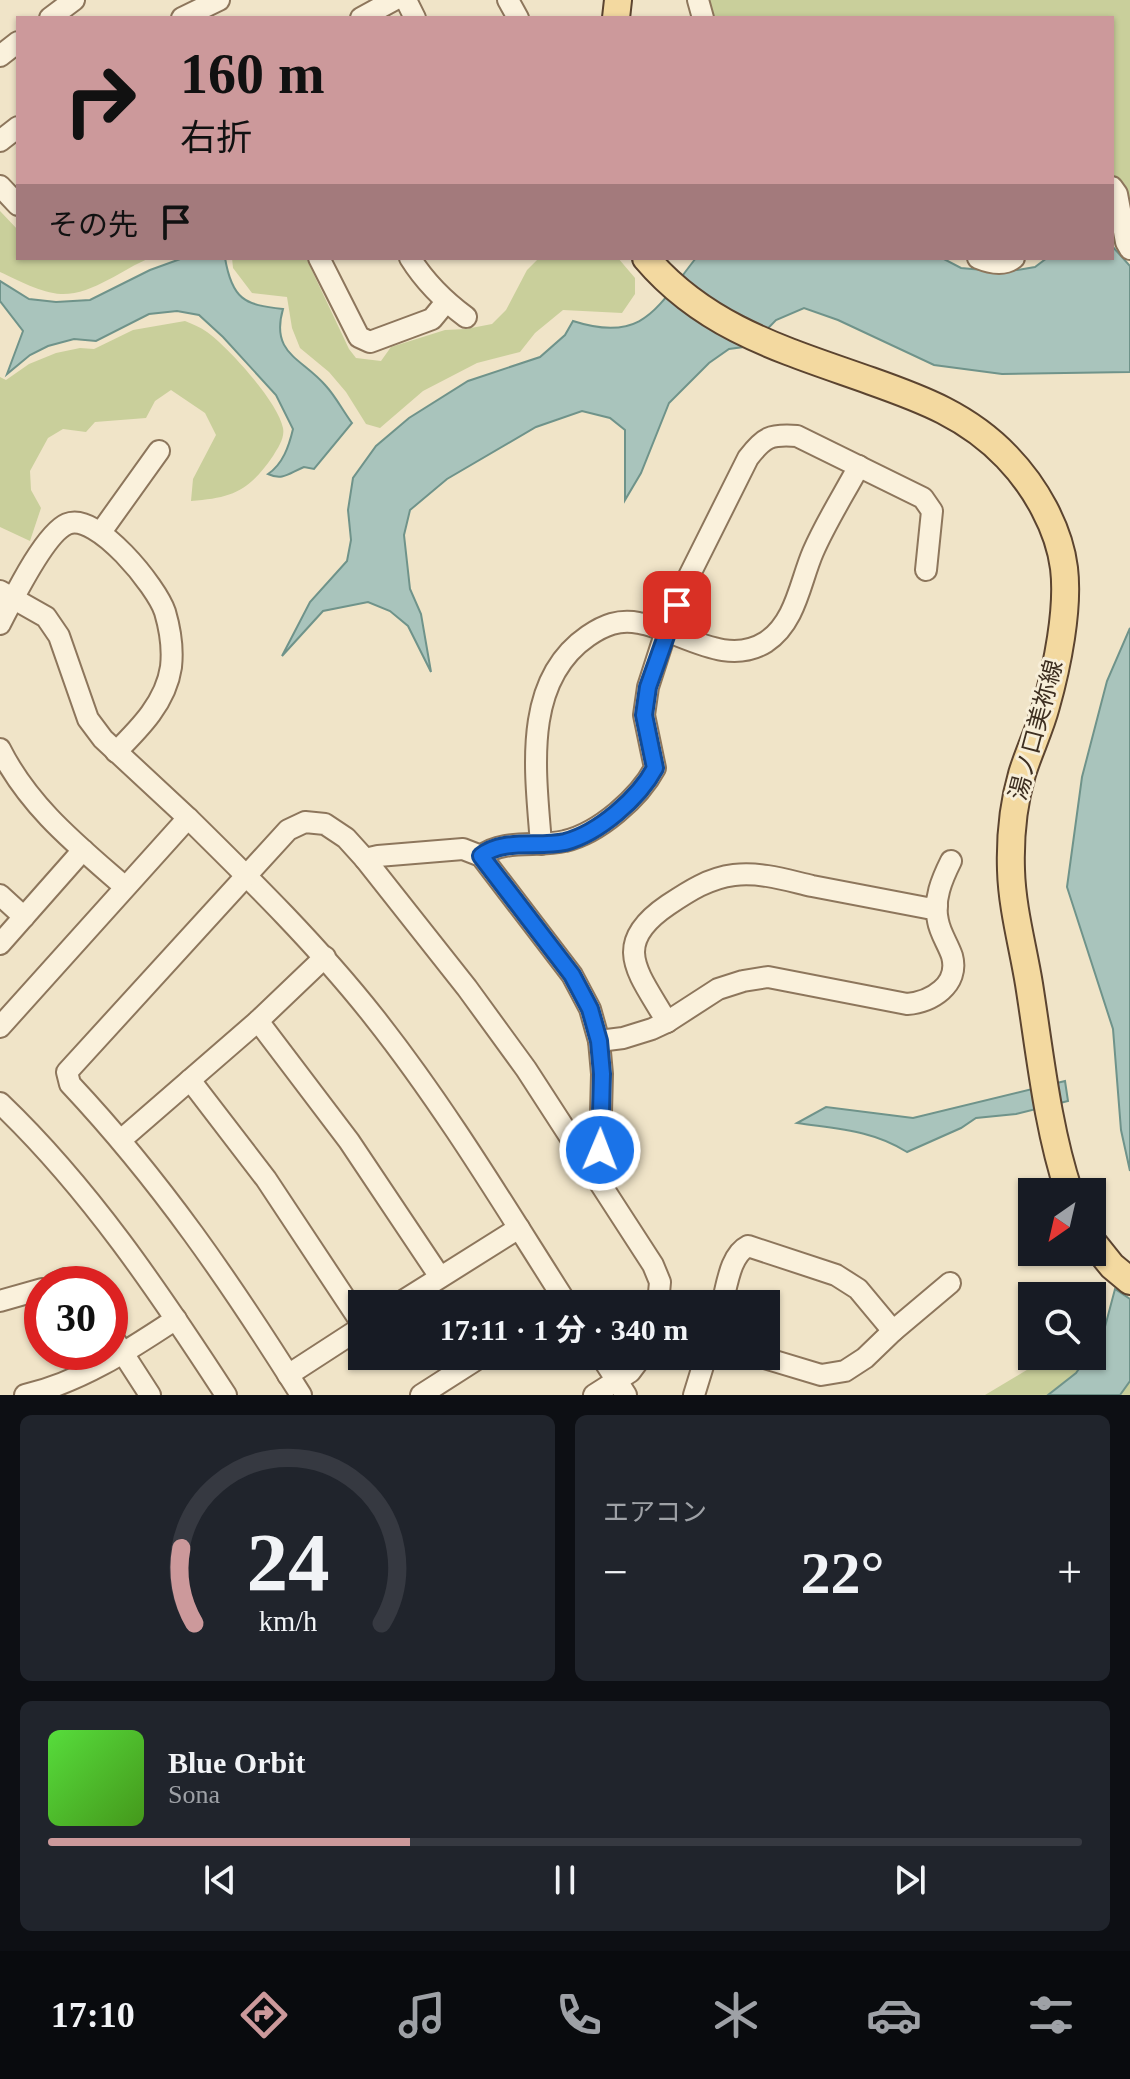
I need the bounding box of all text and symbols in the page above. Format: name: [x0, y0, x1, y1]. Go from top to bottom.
text: 160 m: [180, 43, 325, 105]
icon: right: [48, 48, 152, 152]
text: 右折: [180, 118, 252, 158]
icon: arrive: [154, 200, 198, 244]
text: その先: [48, 208, 138, 241]
pin: [643, 571, 711, 639]
icon: arrive: [655, 583, 699, 627]
street label: 湯ノ口美祢線: [1005, 657, 1067, 803]
position arrow: [558, 1108, 642, 1192]
north arrow: [1018, 1178, 1106, 1266]
map controls: [1018, 1178, 1106, 1370]
speed limit sign: 30: [24, 1266, 128, 1370]
button: search: [1018, 1282, 1106, 1370]
text: 17:11 · 1 分 · 340 m: [440, 1313, 688, 1346]
text: エアコン: [603, 1498, 707, 1527]
text: 24: [246, 1516, 329, 1608]
text: 22°: [801, 1540, 885, 1606]
text: −: [603, 1548, 628, 1597]
text: +: [1057, 1548, 1082, 1597]
text: km/h: [258, 1606, 317, 1637]
text: Blue Orbit: [168, 1746, 306, 1779]
text: Sona: [168, 1780, 220, 1809]
icon: previous: [198, 1858, 242, 1902]
icon: pause: [543, 1858, 587, 1902]
icon: next: [888, 1858, 932, 1902]
icon: directions: [236, 1987, 292, 2043]
icon: music: [394, 1987, 450, 2043]
icon: phone: [551, 1987, 607, 2043]
icon: climate: [708, 1987, 764, 2043]
icon: car: [866, 1987, 922, 2043]
icon: filters: [1023, 1987, 1079, 2043]
text: 17:10: [51, 1995, 135, 2035]

